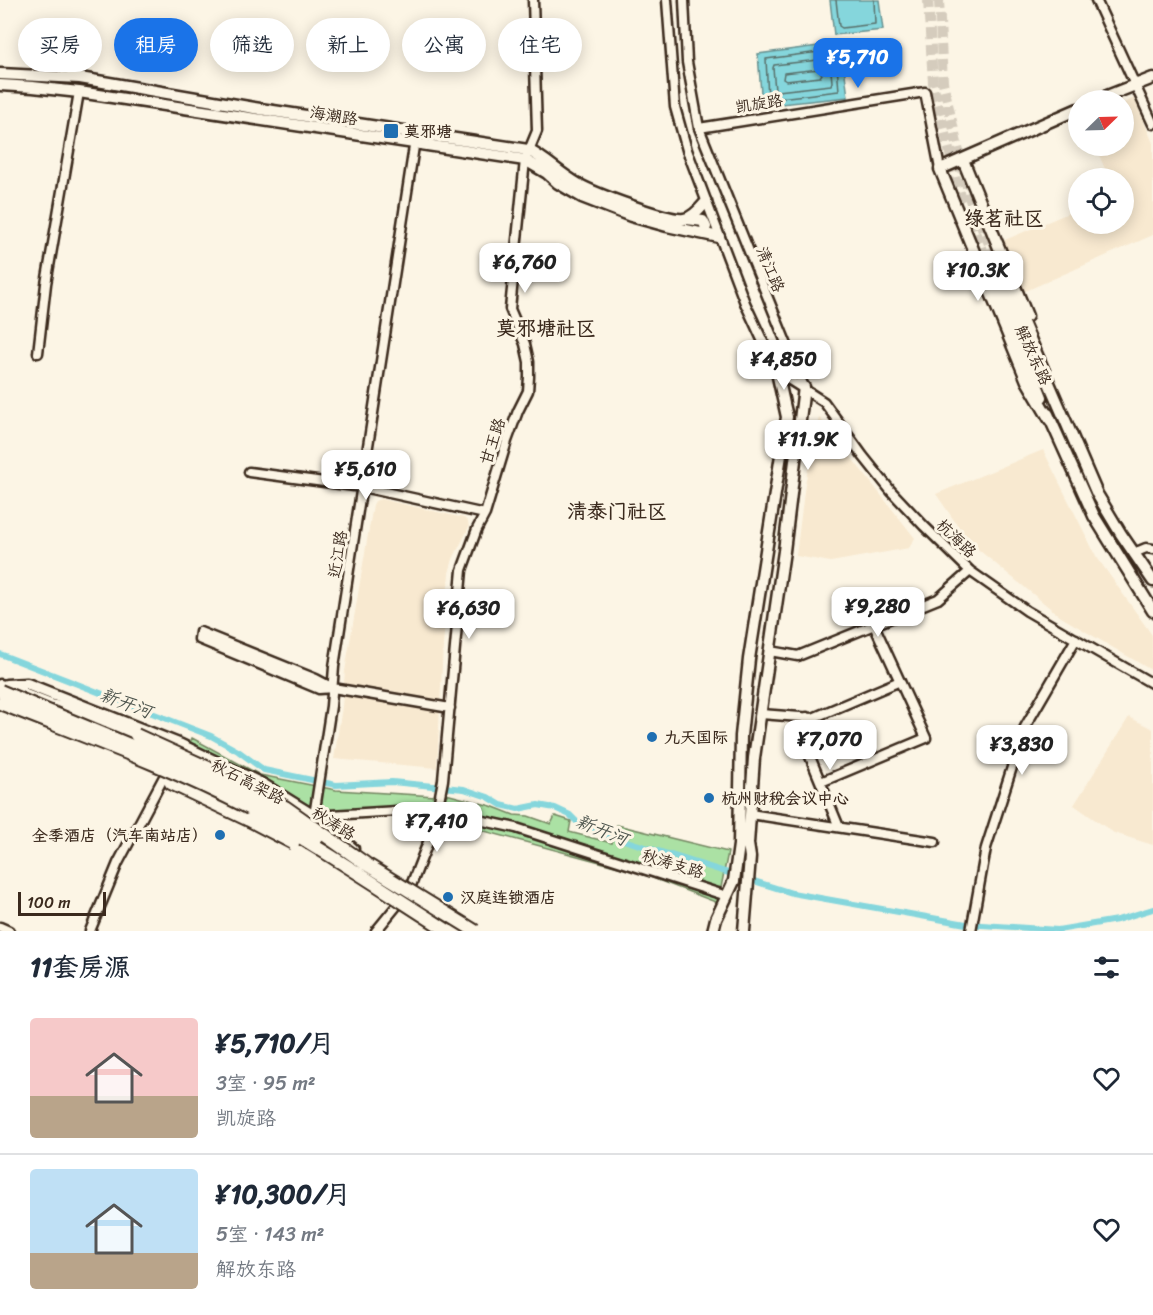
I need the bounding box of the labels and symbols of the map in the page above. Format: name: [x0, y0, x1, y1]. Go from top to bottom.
pin: ¥5,710: [809, 38, 907, 89]
street label: 凯旋路: [733, 85, 785, 122]
north arrow: [1068, 90, 1134, 156]
street label: 海潮路: [308, 97, 360, 134]
place label: 莫邪塘: [404, 117, 452, 146]
marker: 莫邪塘: [382, 122, 400, 140]
district label: 绿茗社区: [964, 201, 1044, 236]
street label: 清江路: [748, 241, 793, 297]
pin: ¥6,760: [476, 243, 574, 294]
pin: ¥10.3K: [929, 251, 1027, 302]
district label: 莫邪塘社区: [496, 311, 596, 346]
street label: 解放东路: [1007, 320, 1060, 390]
pin: ¥4,850: [735, 340, 833, 391]
street label: 甘王路: [471, 414, 514, 468]
pin: ¥11.9K: [759, 420, 857, 471]
pin: ¥5,610: [317, 450, 415, 501]
district label: 清泰门社区: [567, 494, 667, 529]
street label: 杭海路: [929, 511, 984, 565]
street label: 近江路: [319, 528, 356, 580]
pin: ¥9,280: [829, 587, 927, 638]
pin: ¥6,630: [420, 589, 518, 640]
water label: 新开河: [95, 678, 160, 729]
pin: ¥7,070: [781, 720, 879, 771]
place label: 九天国际: [664, 723, 728, 752]
pin: ¥3,830: [973, 725, 1071, 776]
marker: 九天国际: [645, 730, 659, 744]
street label: 秋石高架路: [206, 750, 290, 813]
place label: 杭州财税会议中心: [721, 784, 849, 813]
marker: 杭州财税会议中心: [702, 791, 716, 805]
street label: 秋涛路: [306, 798, 362, 848]
pin: ¥7,410: [388, 802, 486, 853]
water label: 新开河: [571, 805, 636, 856]
place label: 全季酒店（汽车南站店）: [32, 821, 208, 850]
marker: 全季酒店（汽车南站店）: [213, 828, 227, 842]
street label: 秋涛支路: [638, 840, 708, 887]
place label: 汉庭连锁酒店: [460, 883, 556, 912]
scale bar: [18, 889, 106, 916]
marker: 汉庭连锁酒店: [441, 890, 455, 904]

